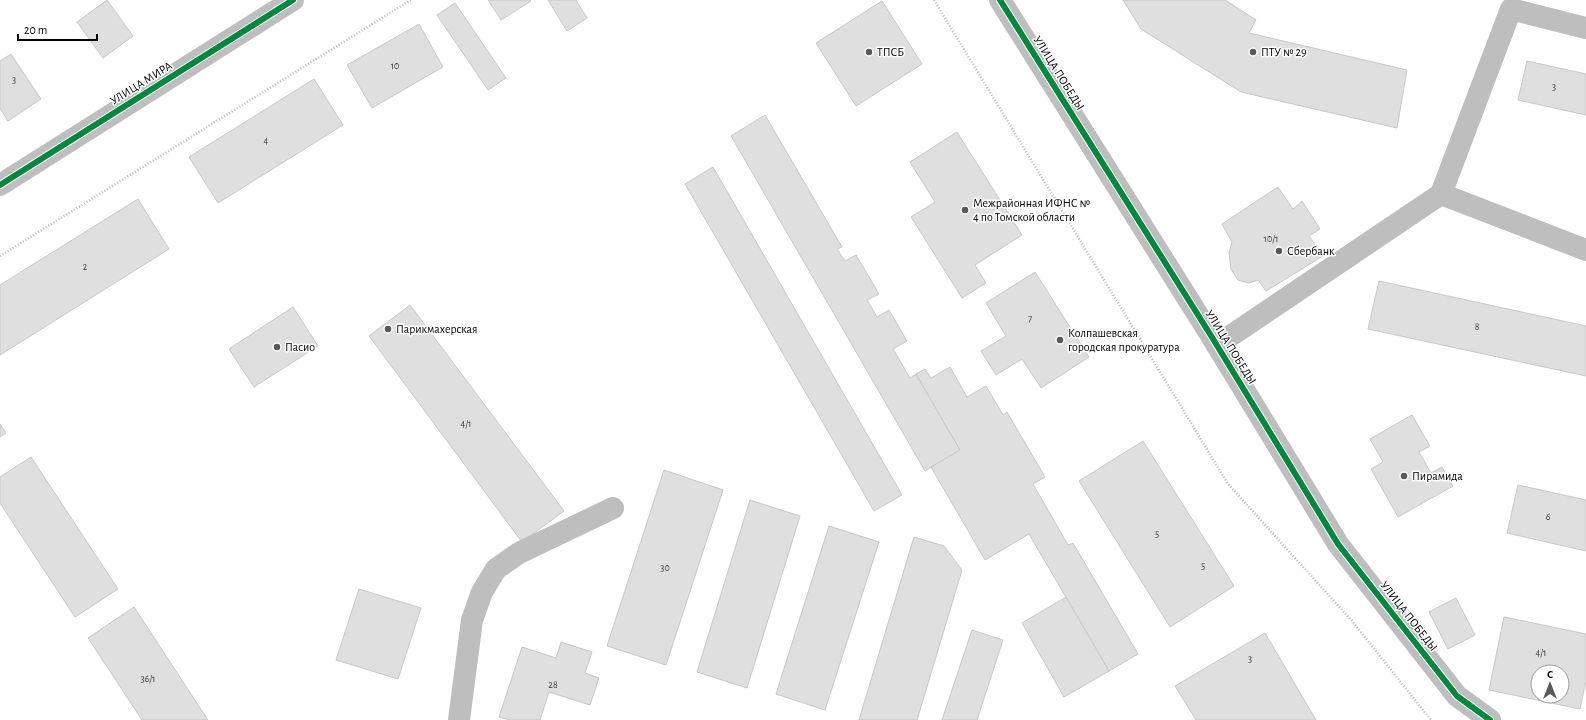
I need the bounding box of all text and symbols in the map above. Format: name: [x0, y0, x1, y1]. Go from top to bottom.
scale bar: [18, 16, 97, 42]
text: 20 m: [24, 24, 47, 36]
street label: УЛИЦА ПОБЕДЫ: [1031, 34, 1087, 112]
place label: ТПСБ: [877, 46, 904, 58]
place label: ПТУ № 29: [1261, 46, 1307, 58]
marker: ТПСБ: [864, 47, 874, 57]
marker: ПТУ № 29: [1248, 47, 1258, 57]
street label: УЛИЦА МИРА: [108, 59, 174, 107]
house number: 10: [391, 61, 399, 71]
house number: 3: [12, 75, 16, 85]
house number: 3: [1552, 82, 1556, 92]
house number: 4: [264, 136, 269, 146]
place label: Межрайонная ИФНС № 4 по Томской области: [973, 197, 1091, 223]
marker: Межрайонная ИФНС № 4 по Томской области: [960, 205, 970, 215]
house number: 10/1: [1263, 234, 1279, 244]
place label: Сбербанк: [1287, 245, 1335, 257]
marker: Сбербанк: [1274, 246, 1284, 256]
house number: 2: [83, 262, 88, 272]
street label: УЛИЦА ПОБЕДЫ: [1203, 308, 1259, 386]
house number: 7: [1028, 314, 1032, 324]
house number: 8: [1475, 322, 1480, 332]
place label: Парикмахерская: [396, 323, 477, 335]
marker: Парикмахерская: [383, 324, 393, 334]
place label: Колпашевская городская прокуратура: [1068, 327, 1180, 354]
marker: Колпашевская городская прокуратура: [1055, 335, 1065, 345]
place label: Пасио: [285, 341, 315, 353]
marker: Пасио: [272, 342, 282, 352]
house number: 4/1: [460, 419, 472, 429]
place label: Пирамида: [1412, 470, 1463, 482]
marker: Пирамида: [1399, 471, 1409, 481]
house number: 6: [1546, 512, 1551, 522]
house number: 5: [1155, 529, 1159, 539]
house number: 5: [1201, 561, 1205, 571]
house number: 30: [660, 563, 670, 573]
street label: УЛИЦА ПОБЕДЫ: [1378, 579, 1440, 653]
house number: 4/1: [1535, 648, 1547, 658]
house number: 3: [1248, 654, 1252, 664]
north arrow: [1530, 664, 1570, 704]
text: С: [1547, 669, 1553, 680]
house number: 36/1: [140, 674, 156, 684]
house number: 28: [548, 680, 558, 690]

